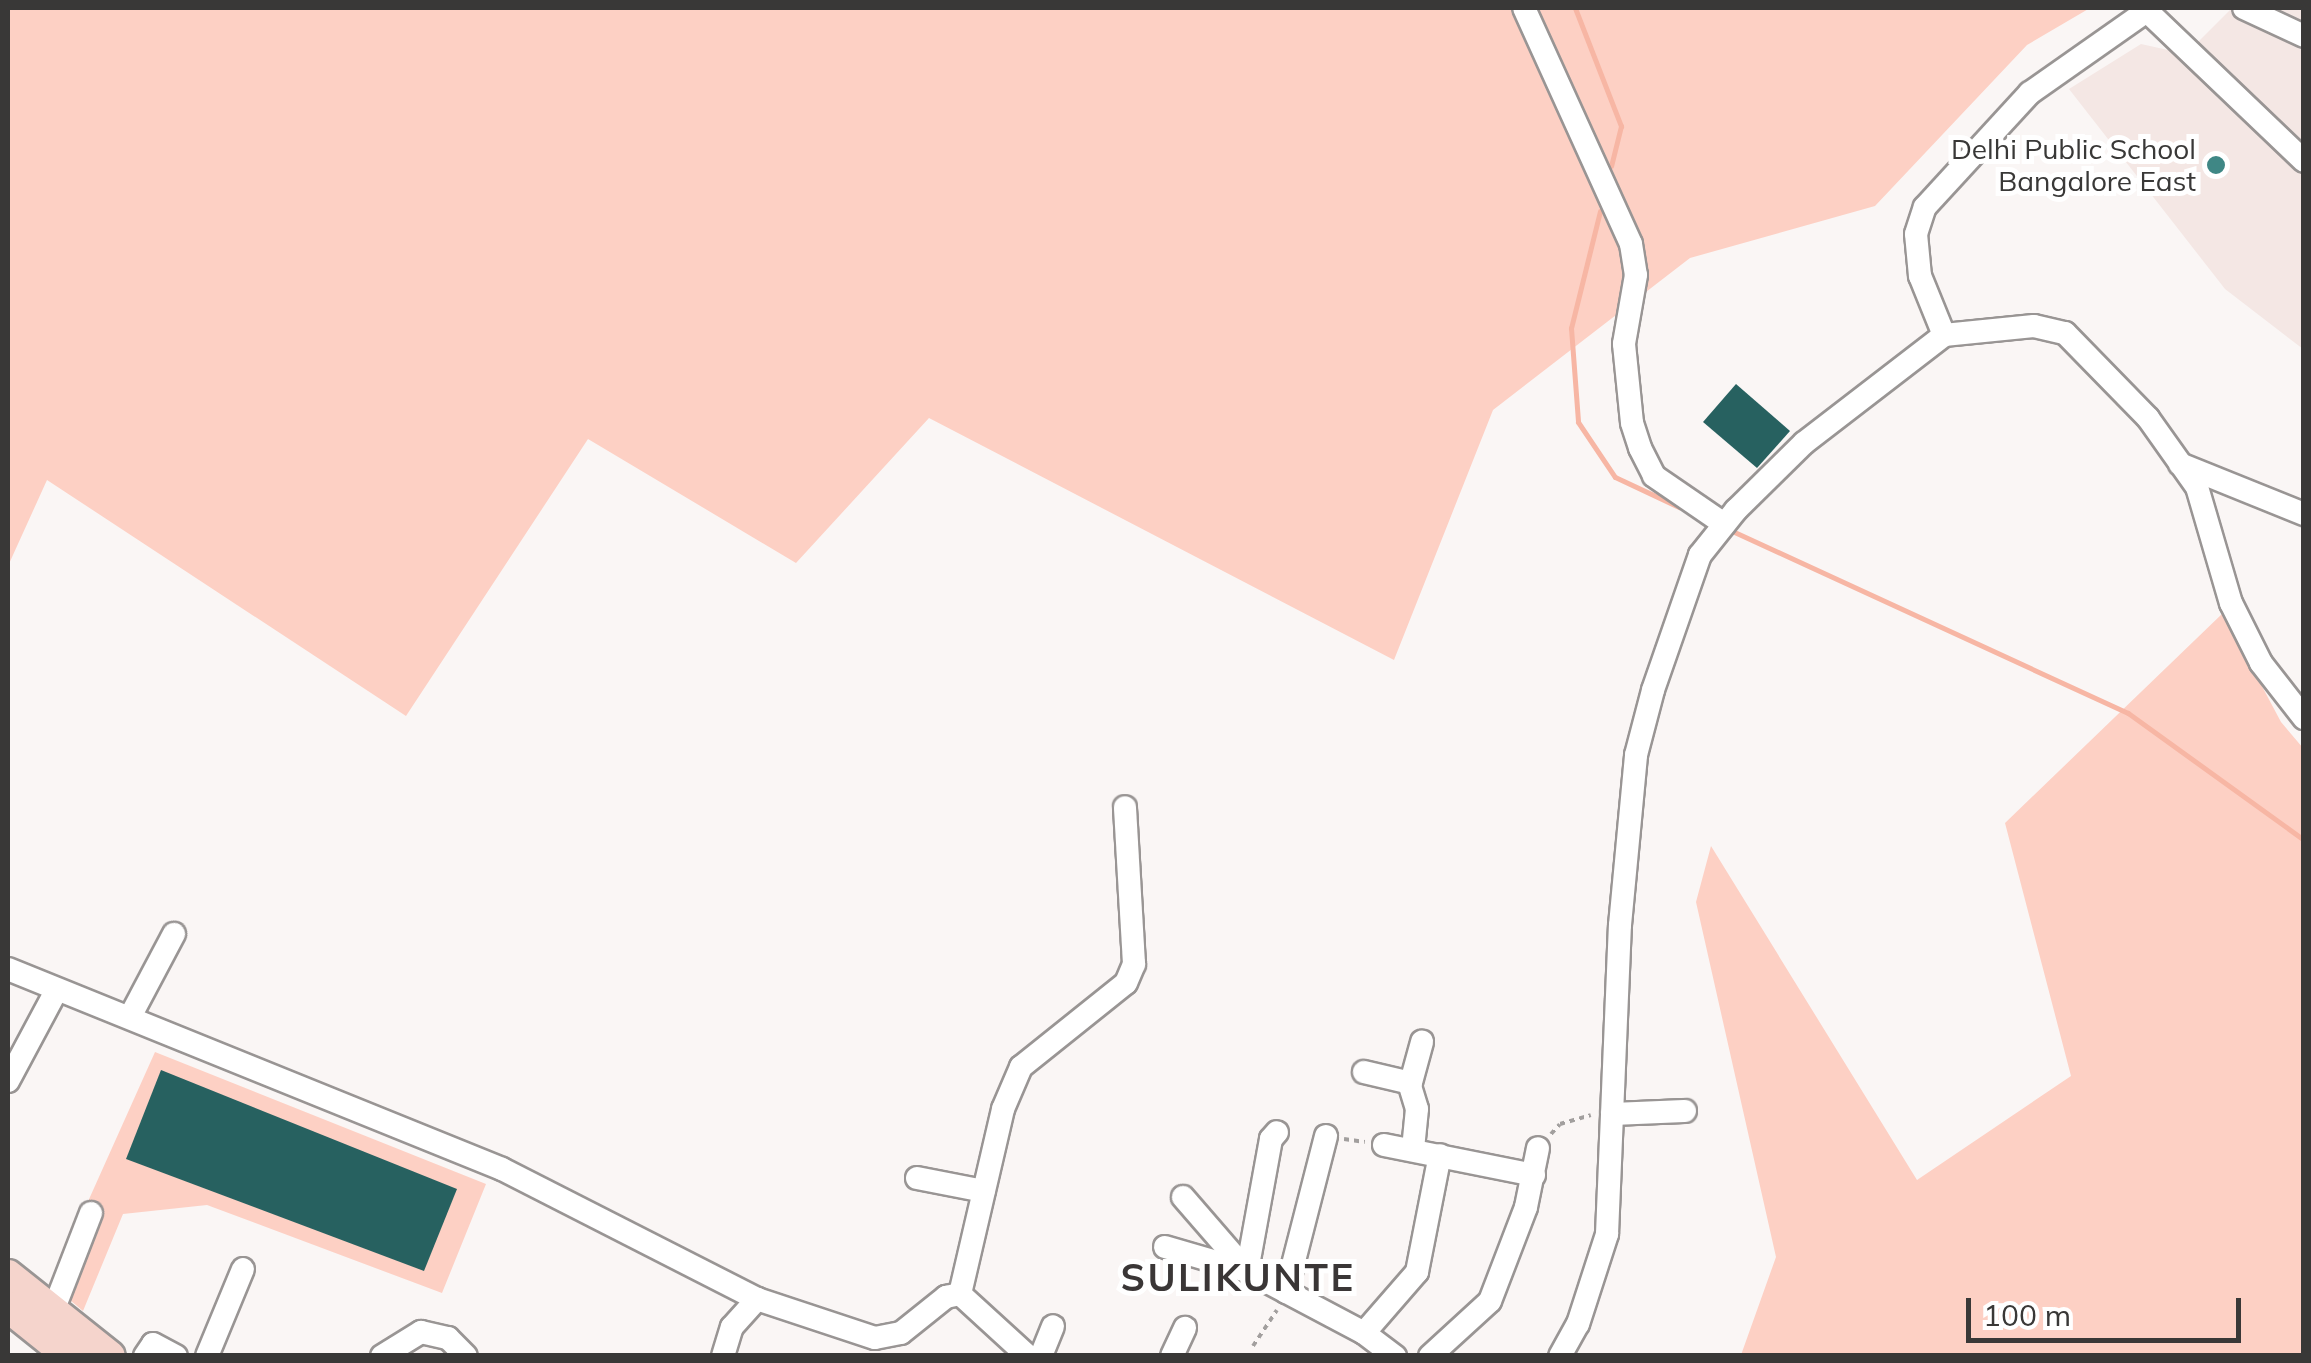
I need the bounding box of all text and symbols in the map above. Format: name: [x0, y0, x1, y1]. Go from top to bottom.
place label: Delhi Public School Bangalore East: [1951, 132, 2196, 198]
marker: Delhi Public School Bangalore East: [2205, 154, 2227, 176]
district label: SULIKUNTE: [1120, 1255, 1356, 1301]
scale bar: [1971, 1278, 2246, 1340]
text: 100 m: [1983, 1296, 2071, 1334]

